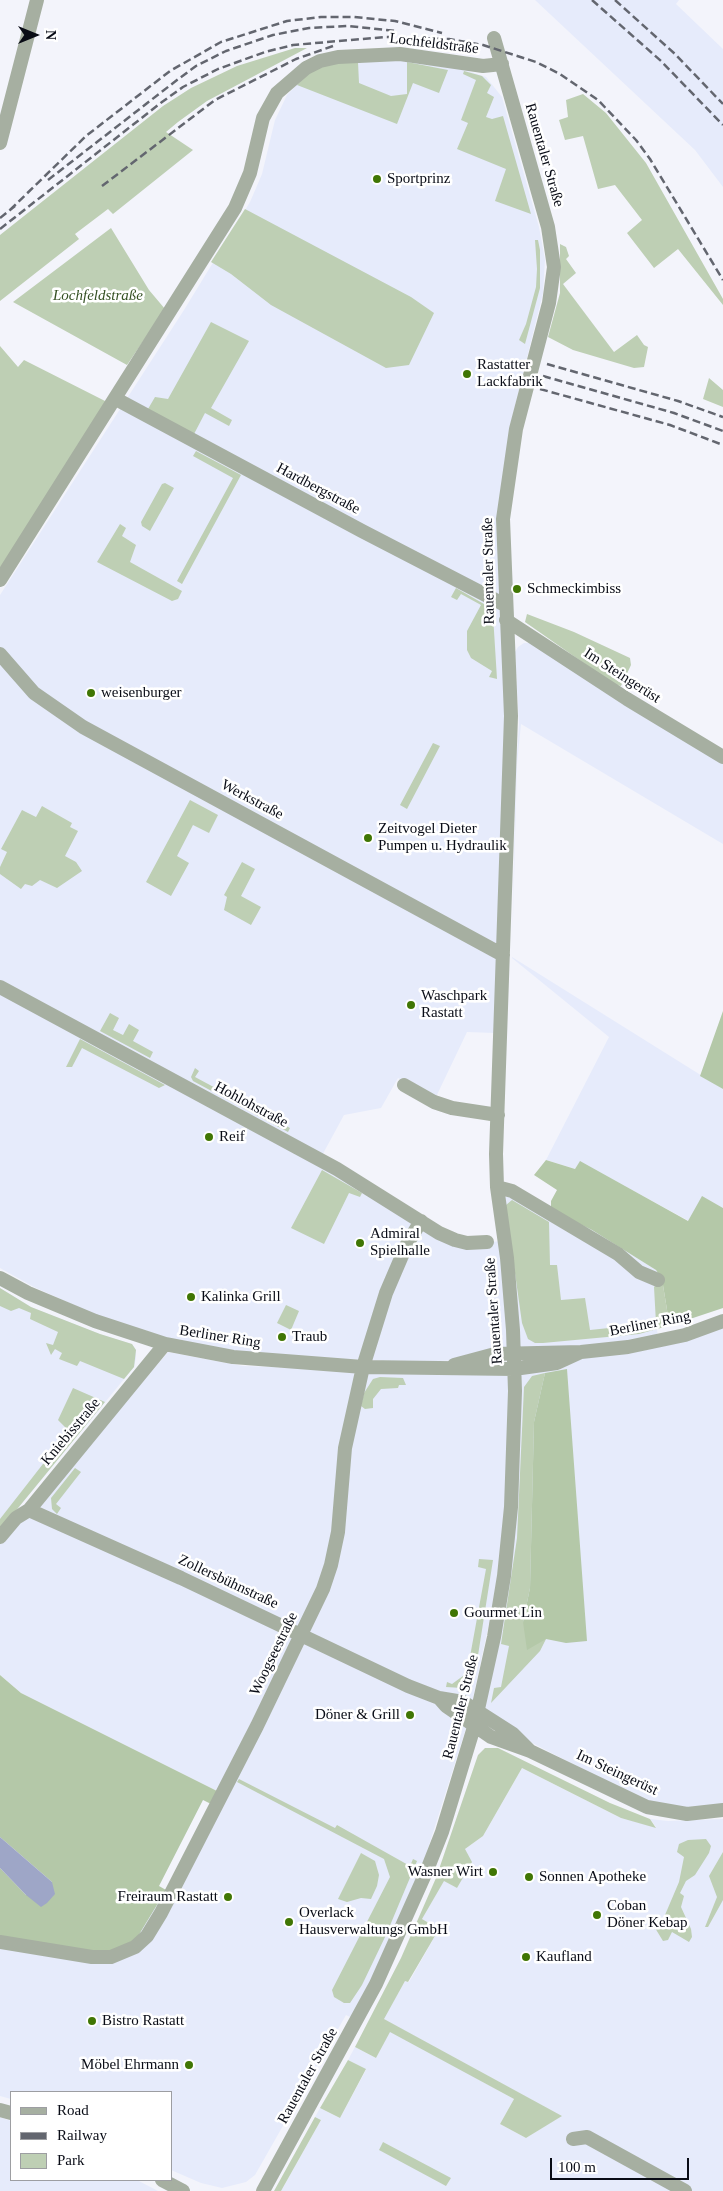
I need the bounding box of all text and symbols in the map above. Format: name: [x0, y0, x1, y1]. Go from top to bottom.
north arrow: [10, 10, 60, 60]
text: N: [43, 30, 58, 40]
street label: Lochfeldstraße: [388, 30, 480, 58]
street label: Rauentaler Straße: [521, 101, 567, 209]
place label: Sportprinz: [387, 170, 450, 188]
marker: Sportprinz: [371, 173, 383, 185]
park label: Lochfeldstraße: [53, 287, 143, 305]
place label: Rastatter Lackfabrik: [477, 356, 543, 391]
marker: Rastatter Lackfabrik: [461, 368, 473, 380]
street label: Hardbergstraße: [273, 459, 363, 519]
street label: Rauentaler Straße: [479, 517, 499, 625]
place label: Schmeckimbiss: [527, 580, 621, 598]
marker: Schmeckimbiss: [511, 583, 523, 595]
street label: Im Steingerüst: [580, 645, 664, 707]
place label: weisenburger: [101, 684, 182, 702]
marker: weisenburger: [85, 687, 97, 699]
street label: Werkstraße: [218, 776, 286, 824]
place label: Zeitvogel Dieter Pumpen u. Hydraulik: [378, 820, 507, 855]
marker: Zeitvogel Dieter Pumpen u. Hydraulik: [362, 832, 374, 844]
place label: Waschpark Rastatt: [421, 987, 487, 1022]
marker: Waschpark Rastatt: [405, 999, 417, 1011]
street label: Hohlohstraße: [211, 1078, 291, 1132]
place label: Reif: [219, 1128, 245, 1146]
marker: Reif: [203, 1131, 215, 1143]
place label: Admiral Spielhalle: [370, 1225, 430, 1260]
marker: Admiral Spielhalle: [354, 1237, 366, 1249]
street label: Rauentaler Straße: [481, 1257, 507, 1365]
place label: Kalinka Grill: [201, 1288, 281, 1306]
marker: Kalinka Grill: [185, 1291, 197, 1303]
street label: Berliner Ring: [608, 1307, 692, 1341]
street label: Berliner Ring: [178, 1322, 262, 1352]
place label: Traub: [292, 1328, 327, 1346]
marker: Traub: [276, 1331, 288, 1343]
street label: Kniebisstraße: [38, 1395, 104, 1469]
street label: Zollersbühnstraße: [175, 1551, 281, 1613]
place label: Gourmet Lin: [464, 1604, 542, 1622]
marker: Gourmet Lin: [448, 1607, 460, 1619]
street label: Woogseestraße: [246, 1609, 302, 1699]
street label: Rauentaler Straße: [439, 1653, 483, 1761]
place label: Döner & Grill: [315, 1706, 400, 1724]
marker: Döner & Grill: [404, 1709, 416, 1721]
street label: Im Steingerüst: [573, 1746, 661, 1800]
place label: Wasner Wirt: [408, 1863, 483, 1881]
marker: Wasner Wirt: [487, 1866, 499, 1878]
place label: Sonnen Apotheke: [539, 1868, 646, 1886]
marker: Sonnen Apotheke: [523, 1871, 535, 1883]
place label: Freiraum Rastatt: [118, 1888, 218, 1906]
marker: Freiraum Rastatt: [222, 1891, 234, 1903]
place label: Coban Döner Kebap: [607, 1897, 687, 1932]
place label: Overlack Hausverwaltungs GmbH: [299, 1904, 448, 1939]
marker: Coban Döner Kebap: [591, 1909, 603, 1921]
marker: Overlack Hausverwaltungs GmbH: [283, 1916, 295, 1928]
place label: Kaufland: [536, 1948, 592, 1966]
marker: Kaufland: [520, 1951, 532, 1963]
place label: Bistro Rastatt: [102, 2012, 184, 2030]
marker: Bistro Rastatt: [86, 2015, 98, 2027]
street label: Rauentaler Straße: [274, 2025, 342, 2127]
place label: Möbel Ehrmann: [81, 2056, 179, 2074]
marker: Möbel Ehrmann: [183, 2059, 195, 2071]
legend: [10, 2091, 172, 2181]
text: Road: [57, 2102, 89, 2118]
text: Railway: [57, 2127, 107, 2143]
scale bar: [553, 2148, 692, 2180]
text: Park: [57, 2152, 85, 2168]
text: 100 m: [558, 2159, 596, 2175]

